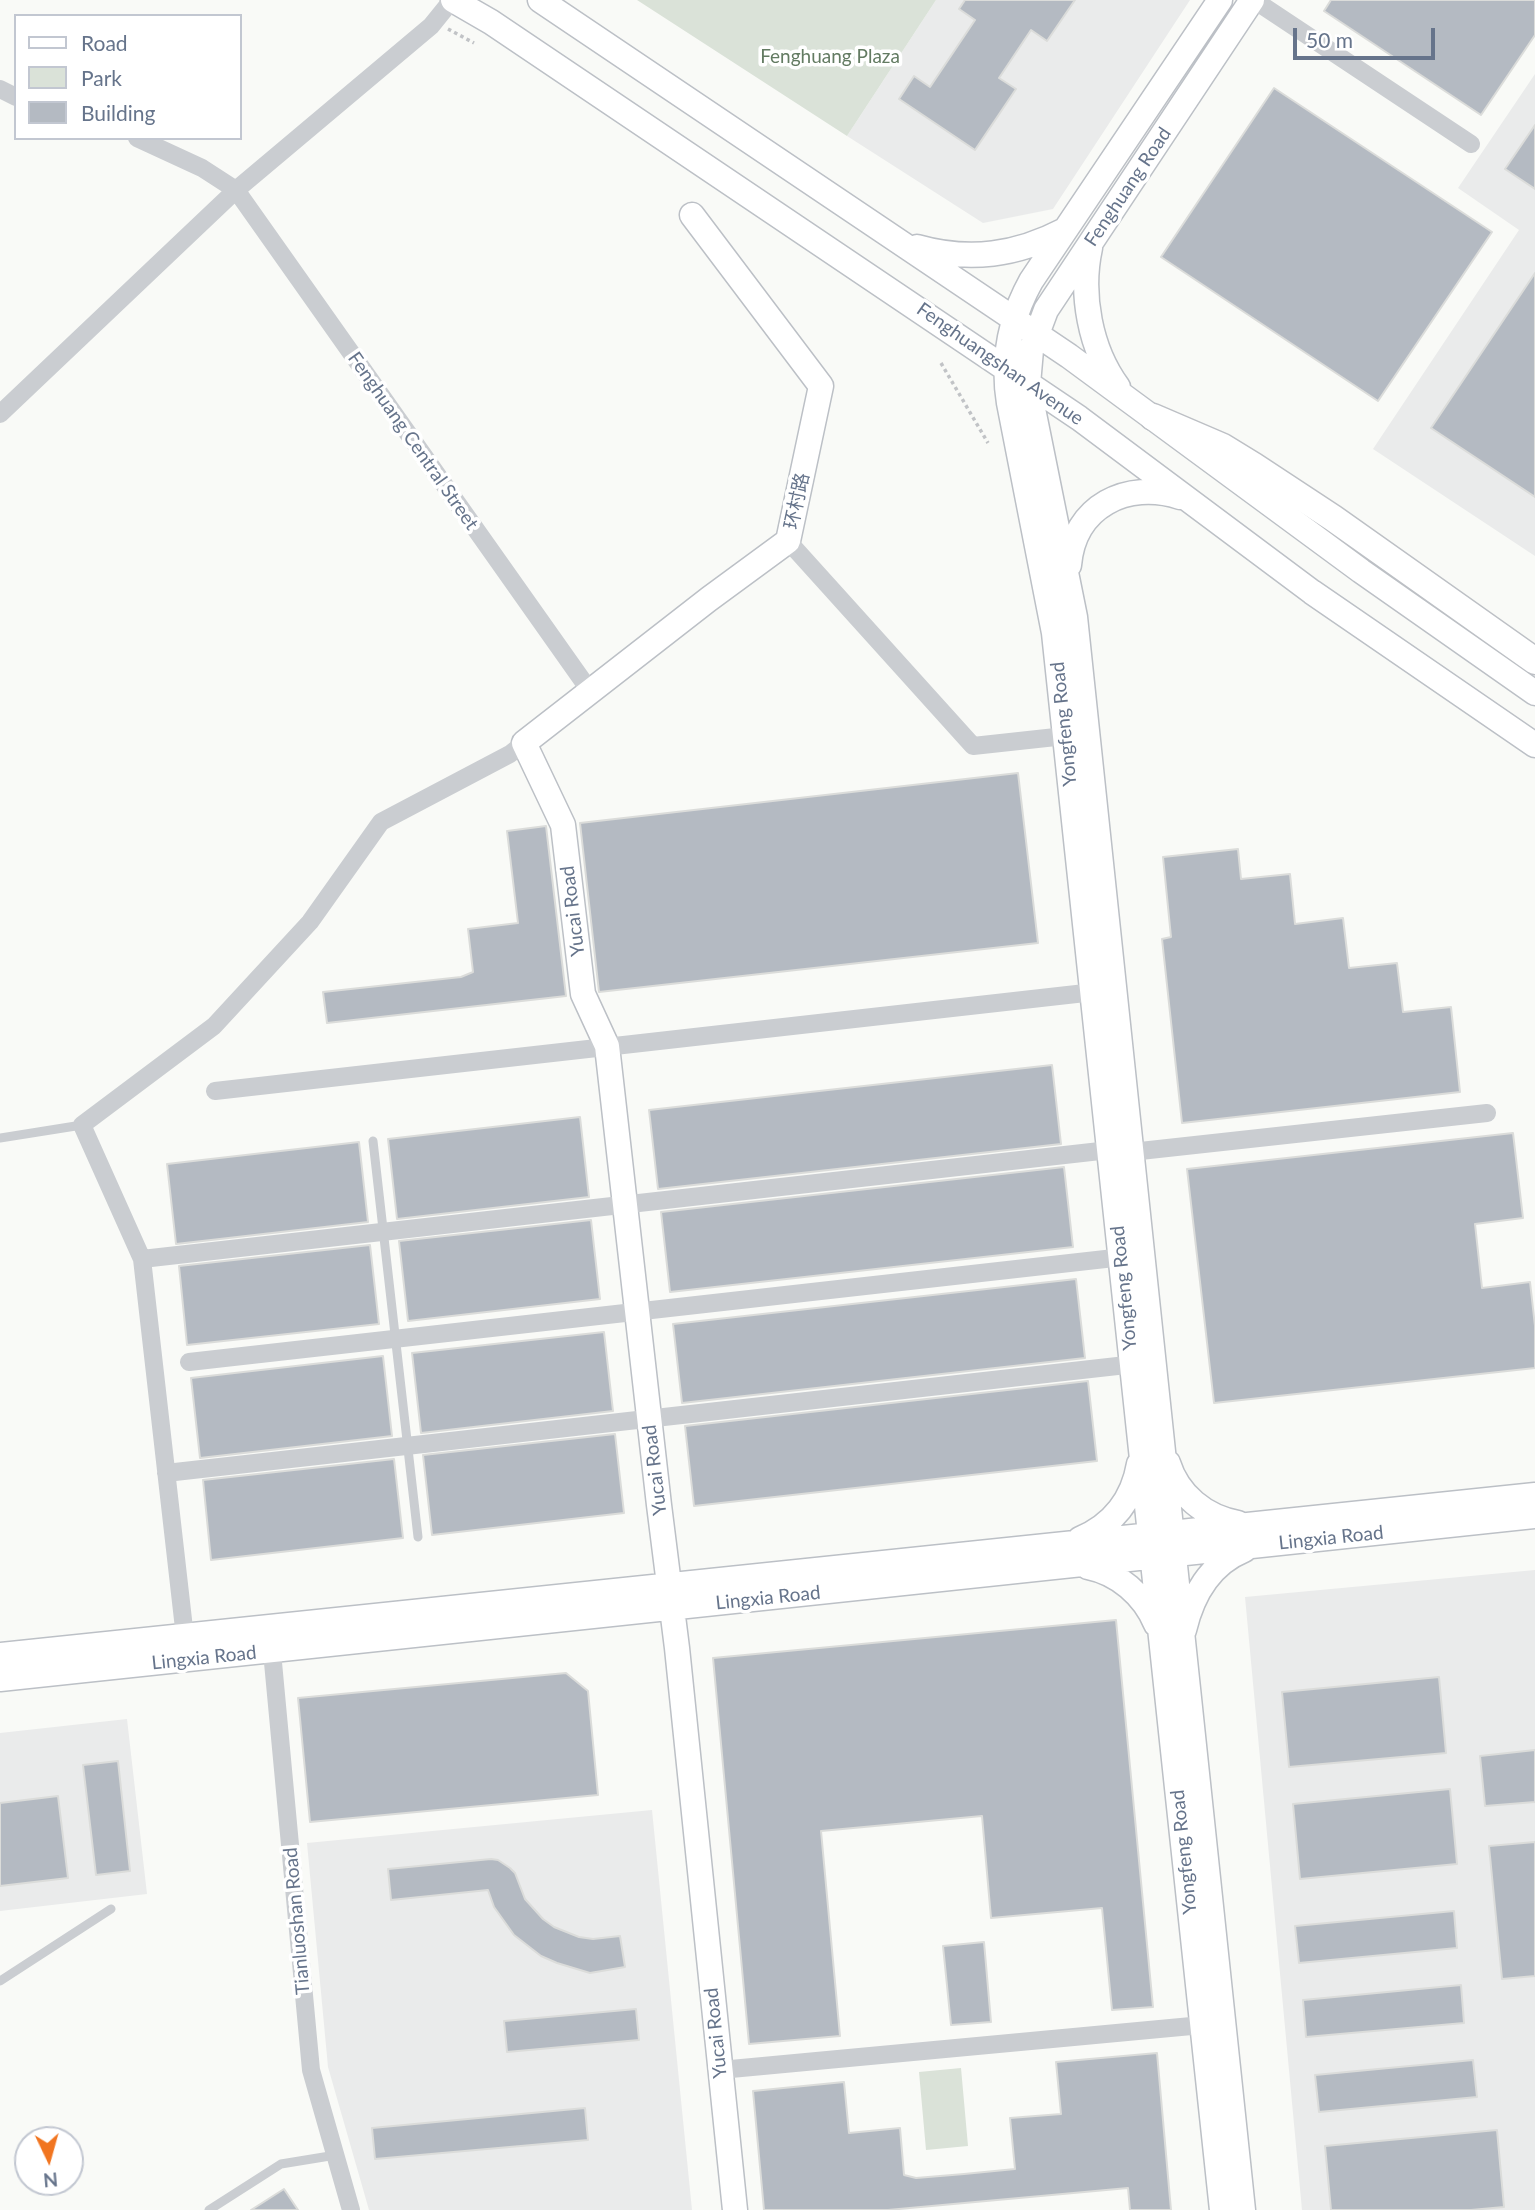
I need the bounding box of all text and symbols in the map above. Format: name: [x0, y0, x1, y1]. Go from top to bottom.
legend: [14, 14, 242, 140]
scale bar: [1297, 14, 1439, 58]
text: 50 m: [1306, 27, 1353, 52]
text: Road: [81, 30, 128, 55]
park label: Fenghuang Plaza: [760, 46, 900, 68]
text: Park: [81, 65, 122, 90]
text: Building: [81, 100, 156, 125]
street label: Fenghuang Road: [1080, 123, 1176, 251]
street label: Fenghuangshan Avenue: [912, 298, 1088, 430]
street label: Fenghuang Central Street: [343, 348, 483, 534]
street label: 环村路: [780, 471, 814, 531]
street label: Yongfeng Road: [1046, 661, 1082, 787]
street label: Yucai Road: [556, 864, 590, 958]
street label: Yongfeng Road: [1106, 1225, 1142, 1351]
street label: Yucai Road: [638, 1423, 672, 1517]
street label: Lingxia Road: [1277, 1521, 1385, 1555]
street label: Lingxia Road: [714, 1581, 822, 1615]
street label: Lingxia Road: [150, 1641, 258, 1675]
street label: Yongfeng Road: [1166, 1789, 1202, 1915]
street label: Tianluoshan Road: [279, 1847, 315, 1995]
street label: Yucai Road: [700, 1987, 732, 2079]
north arrow: [14, 2126, 84, 2196]
text: N: [42, 2168, 59, 2193]

